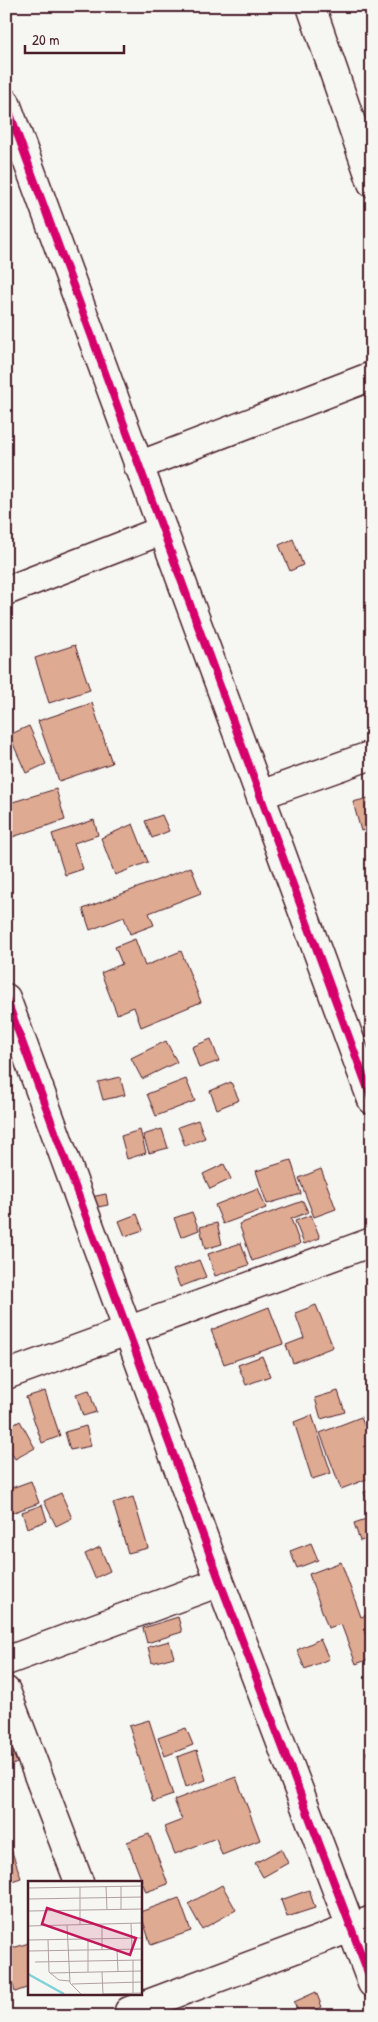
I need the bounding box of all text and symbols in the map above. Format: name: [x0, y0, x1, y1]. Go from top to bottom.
scale bar: [25, 22, 124, 54]
text: 20 m: [32, 29, 59, 50]
inset map: [28, 1881, 141, 1994]

